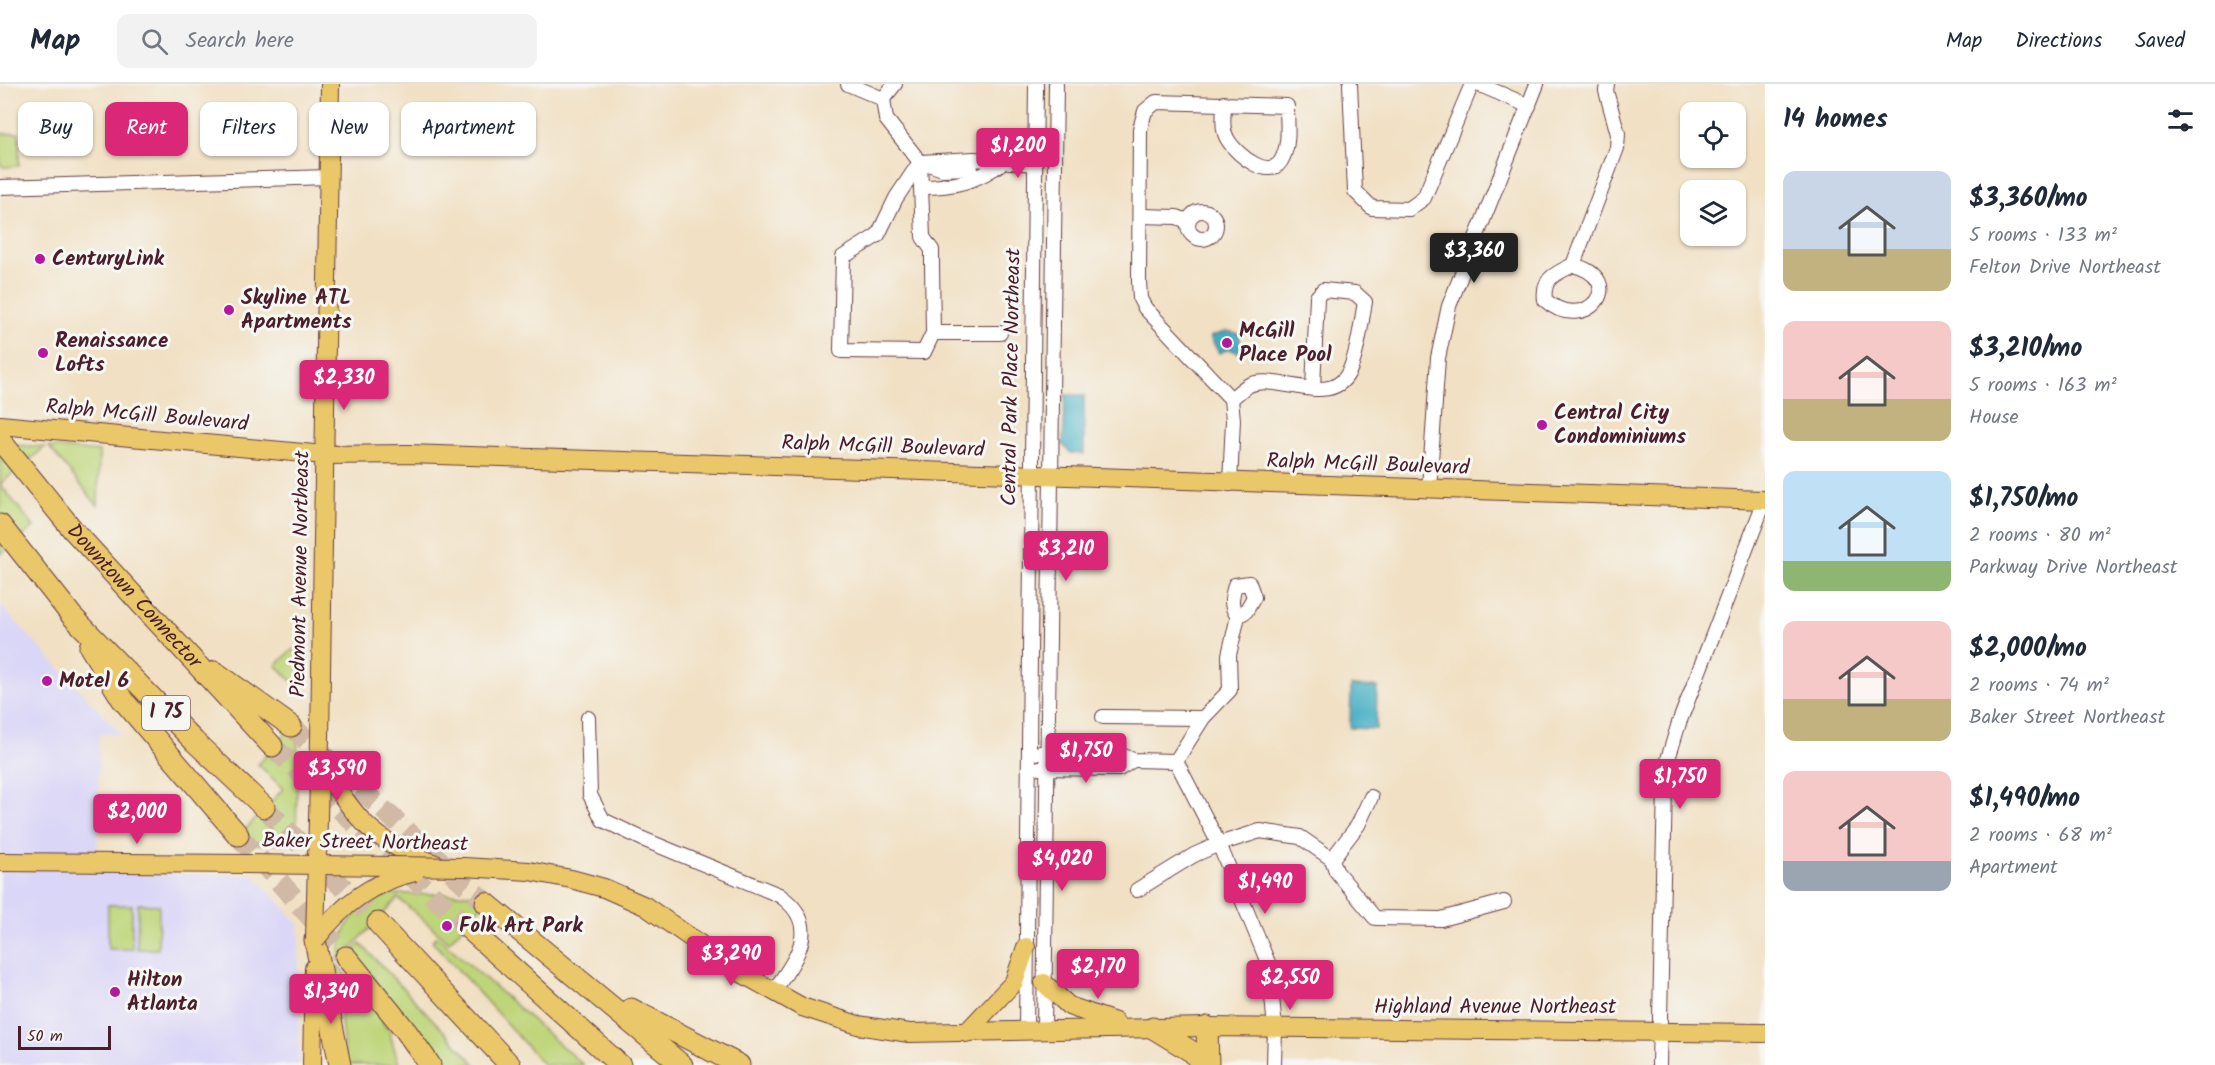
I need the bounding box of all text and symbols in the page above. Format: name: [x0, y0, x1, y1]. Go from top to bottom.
search box: [117, 14, 537, 68]
text: Map: [30, 19, 81, 64]
text: Search here: [186, 24, 294, 59]
icon: search: [138, 25, 171, 58]
text: Map: [1946, 25, 1982, 58]
text: Directions: [2015, 25, 2102, 58]
text: Saved: [2135, 25, 2185, 58]
text: 14 homes: [1783, 99, 1888, 141]
chip: Buy: [18, 102, 93, 156]
chip: Rent: [105, 102, 188, 156]
chip: Filters: [200, 102, 297, 156]
chip: New: [309, 102, 389, 156]
chip: Apartment: [401, 102, 536, 156]
map controls: [1680, 102, 1746, 246]
button: locate: [1680, 102, 1746, 168]
icon: filters: [2164, 104, 2197, 137]
pin: $1,200: [969, 128, 1067, 179]
text: $1,200: [990, 131, 1046, 163]
text: $3,360/mo: [1969, 178, 2088, 220]
button: layers: [1680, 180, 1746, 246]
icon: home: [1831, 195, 1903, 267]
text: 5 rooms · 133 m²: [1969, 220, 2117, 252]
pin: $3,360: [1425, 233, 1523, 284]
text: $3,360: [1444, 236, 1504, 268]
place label: CenturyLink: [52, 243, 165, 276]
street label: Central Park Place Northeast: [993, 247, 1031, 506]
marker: CenturyLink: [33, 252, 47, 266]
text: Felton Drive Northeast: [1969, 252, 2161, 284]
place label: Skyline ATL Apartments: [241, 282, 352, 339]
marker: Skyline ATL Apartments: [222, 303, 236, 317]
place label: McGill Place Pool: [1239, 315, 1332, 372]
place label: Renaissance Lofts: [55, 325, 168, 382]
text: $3,210/mo: [1969, 328, 2082, 370]
marker: McGill Place Pool: [1220, 336, 1234, 350]
icon: home: [1831, 345, 1903, 417]
marker: Renaissance Lofts: [36, 346, 50, 360]
pin: $2,330: [295, 360, 393, 411]
text: $2,330: [314, 363, 374, 395]
text: 5 rooms · 163 m²: [1969, 370, 2117, 402]
street label: Ralph McGill Boulevard: [44, 391, 250, 441]
place label: Central City Condominiums: [1554, 397, 1686, 454]
text: House: [1969, 402, 2019, 434]
marker: Central City Condominiums: [1535, 418, 1549, 432]
street label: Ralph McGill Boulevard: [781, 427, 986, 467]
street label: Ralph McGill Boulevard: [1266, 445, 1471, 485]
street label: Piedmont Avenue Northeast: [282, 449, 320, 698]
text: $1,750/mo: [1969, 478, 2078, 520]
icon: home: [1831, 495, 1903, 567]
street label: Downtown Connector: [58, 516, 211, 677]
text: 2 rooms · 80 m²: [1969, 520, 2111, 552]
pin: $3,210: [1017, 531, 1115, 582]
text: $3,210: [1038, 534, 1094, 566]
text: Parkway Drive Northeast: [1969, 552, 2178, 584]
text: $2,000/mo: [1969, 628, 2087, 670]
icon: home: [1831, 645, 1903, 717]
place label: Motel 6: [59, 665, 129, 698]
text: 2 rooms · 74 m²: [1969, 670, 2109, 702]
marker: Motel 6: [40, 674, 54, 688]
road number: I 75: [142, 696, 190, 730]
text: Baker Street Northeast: [1969, 702, 2165, 734]
pin: $1,750: [1037, 733, 1135, 784]
text: $1,750: [1060, 736, 1112, 768]
pin: $3,590: [288, 751, 386, 802]
text: $3,590: [308, 754, 366, 786]
pin: $1,750: [1631, 759, 1729, 810]
text: $1,750: [1654, 762, 1706, 794]
text: $1,490/mo: [1969, 778, 2080, 820]
pin: $2,000: [88, 794, 186, 845]
icon: home: [1831, 795, 1903, 867]
text: $2,000: [107, 797, 167, 829]
text: 2 rooms · 68 m²: [1969, 820, 2112, 852]
street label: Baker Street Northeast: [262, 825, 469, 861]
pin: $4,020: [1013, 841, 1111, 892]
text: $4,020: [1032, 844, 1092, 876]
text: Apartment: [1969, 852, 2058, 884]
pin: $1,490: [1216, 864, 1314, 915]
text: $1,490: [1238, 867, 1292, 899]
place label: Folk Art Park: [459, 910, 583, 943]
marker: Folk Art Park: [440, 919, 454, 933]
pin: $3,290: [682, 936, 780, 987]
text: $3,290: [701, 939, 761, 971]
pin: $2,170: [1049, 949, 1147, 1000]
text: $2,170: [1071, 952, 1125, 984]
pin: $2,550: [1241, 960, 1339, 1011]
text: $2,550: [1260, 963, 1320, 995]
place label: Hilton Atlanta: [127, 964, 198, 1021]
pin: $1,340: [282, 974, 380, 1025]
text: $1,340: [303, 977, 359, 1009]
marker: Hilton Atlanta: [108, 985, 122, 999]
street label: Highland Avenue Northeast: [1374, 991, 1617, 1024]
scale bar: [18, 1023, 111, 1050]
text: 50 m: [27, 1024, 63, 1049]

